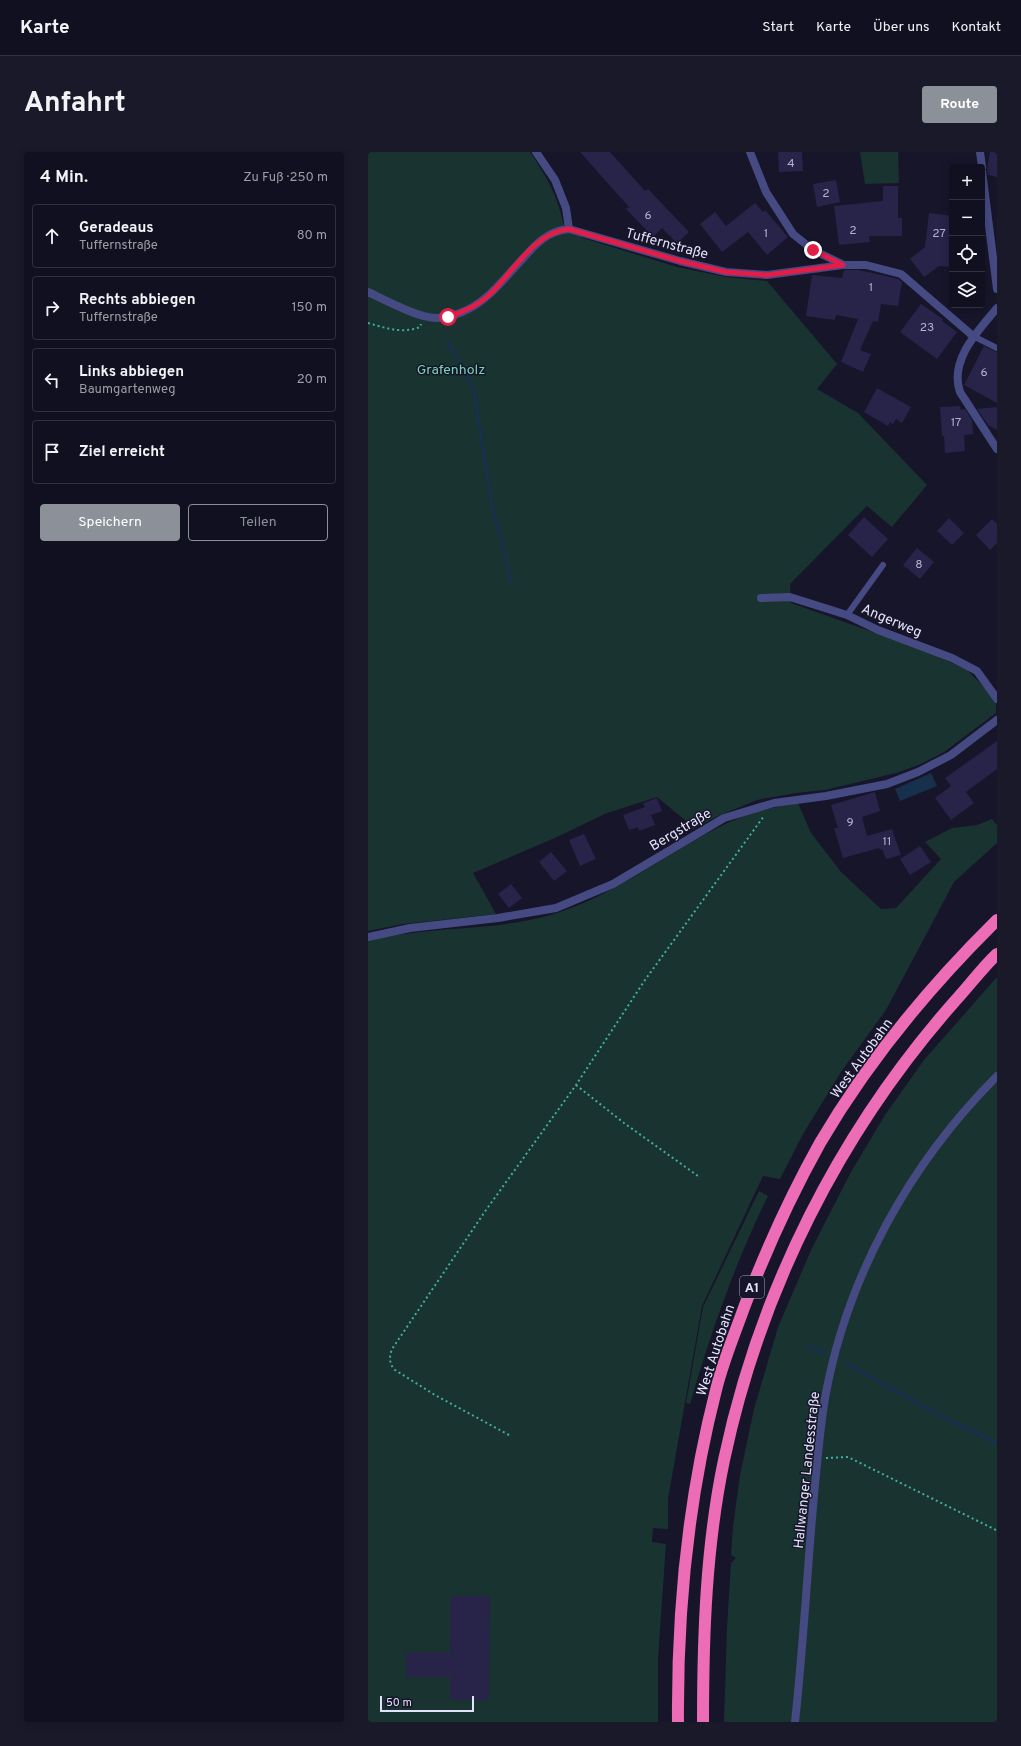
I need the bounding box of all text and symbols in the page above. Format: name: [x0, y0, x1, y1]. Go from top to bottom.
text: Karte: [20, 16, 70, 40]
text: Start: [762, 19, 794, 36]
text: Karte: [816, 19, 851, 36]
text: Über uns: [873, 19, 930, 36]
text: Kontakt: [952, 19, 1001, 36]
text: Anfahrt: [24, 86, 126, 122]
button: Route: [922, 86, 997, 123]
house number: 4: [787, 156, 795, 172]
map controls: [949, 164, 985, 308]
button: +: [949, 164, 985, 200]
text: 4 Min.: [40, 167, 88, 189]
text: Zu Fuß · 250 m: [243, 170, 328, 186]
house number: 2: [822, 186, 830, 202]
button: −: [949, 200, 985, 236]
house number: 6: [644, 208, 652, 224]
text: Geradeaus: [79, 219, 154, 238]
house number: 2: [849, 223, 857, 239]
icon: ahead: [41, 225, 63, 247]
street label: Tuffernstraße: [623, 225, 710, 264]
house number: 1: [764, 226, 768, 242]
house number: 27: [932, 226, 946, 242]
text: 80 m: [297, 228, 327, 244]
button: locate: [949, 236, 985, 272]
text: Tuffernstraße: [79, 238, 158, 254]
route end: [804, 241, 822, 259]
button: layers: [949, 272, 985, 308]
house number: 1: [869, 280, 873, 296]
text: Rechts abbiegen: [79, 291, 196, 310]
icon: right: [41, 297, 63, 319]
text: 150 m: [292, 300, 327, 316]
route start: [439, 308, 457, 326]
text: Tuffernstraße: [79, 310, 158, 326]
house number: 23: [920, 320, 934, 336]
park label: Grafenholz: [417, 362, 485, 379]
text: Links abbiegen: [79, 363, 184, 382]
house number: 6: [980, 365, 988, 381]
icon: left: [41, 369, 63, 391]
text: 20 m: [297, 372, 327, 388]
text: Baumgartenweg: [79, 382, 176, 398]
house number: 17: [951, 415, 961, 431]
icon: arrive: [41, 441, 63, 463]
text: Ziel erreicht: [79, 443, 165, 462]
button: Speichern: [40, 504, 180, 541]
button: Teilen: [188, 504, 328, 541]
house number: 8: [915, 557, 923, 573]
street label: Angerweg: [859, 601, 924, 642]
street label: Bergstraße: [647, 805, 715, 855]
house number: 9: [846, 815, 854, 831]
house number: 11: [883, 834, 891, 850]
street label: West Autobahn: [827, 1015, 897, 1102]
road number: A1: [740, 1276, 764, 1298]
street label: West Autobahn: [694, 1303, 739, 1398]
street label: Hallwanger Landesstraße: [791, 1391, 824, 1550]
scale bar: [380, 1694, 474, 1713]
text: 50 m: [386, 1696, 412, 1710]

